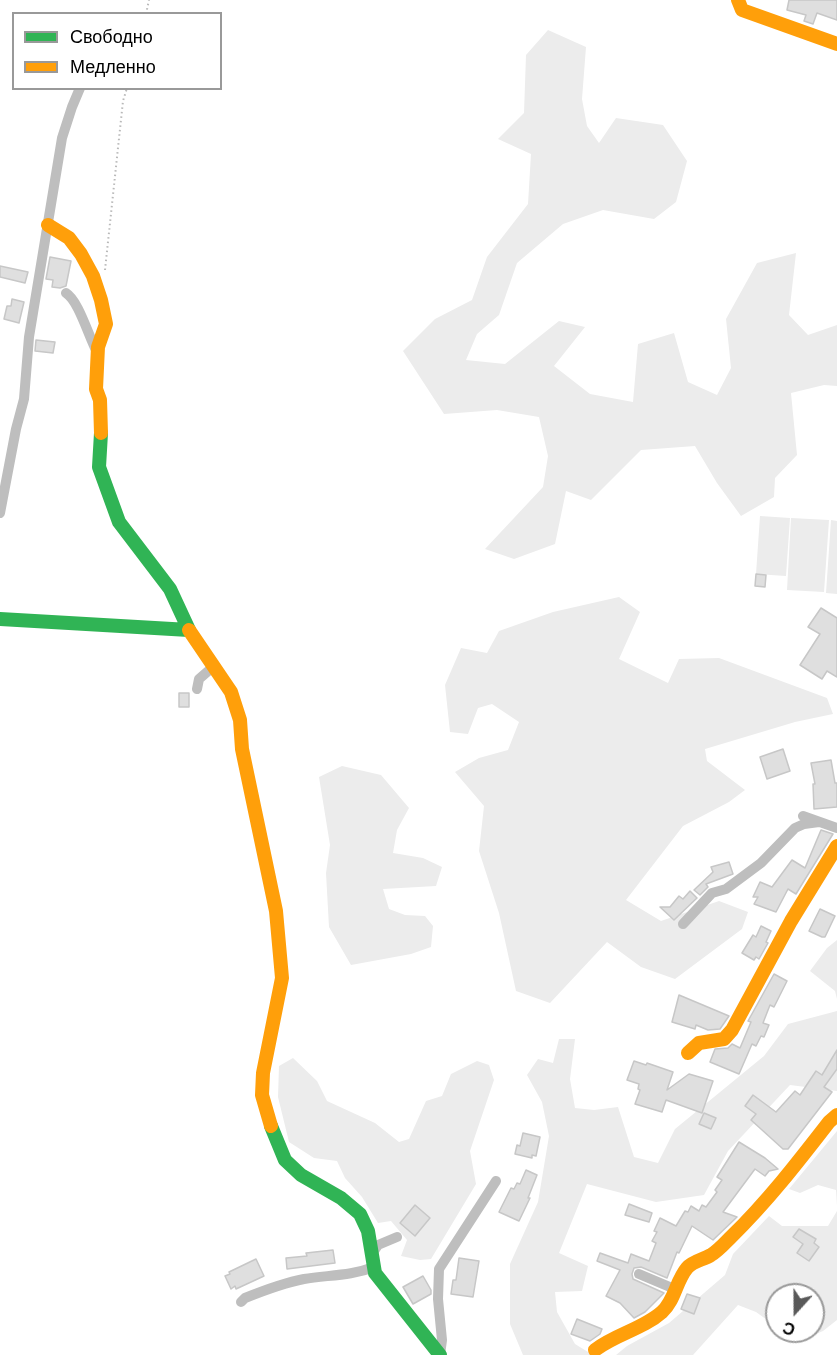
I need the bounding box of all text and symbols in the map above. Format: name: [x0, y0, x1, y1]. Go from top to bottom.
legend: [12, 12, 222, 90]
text: Свободно: [70, 26, 153, 47]
text: Медленно: [70, 56, 156, 77]
north arrow: [765, 1283, 825, 1343]
text: С: [780, 1317, 798, 1339]

